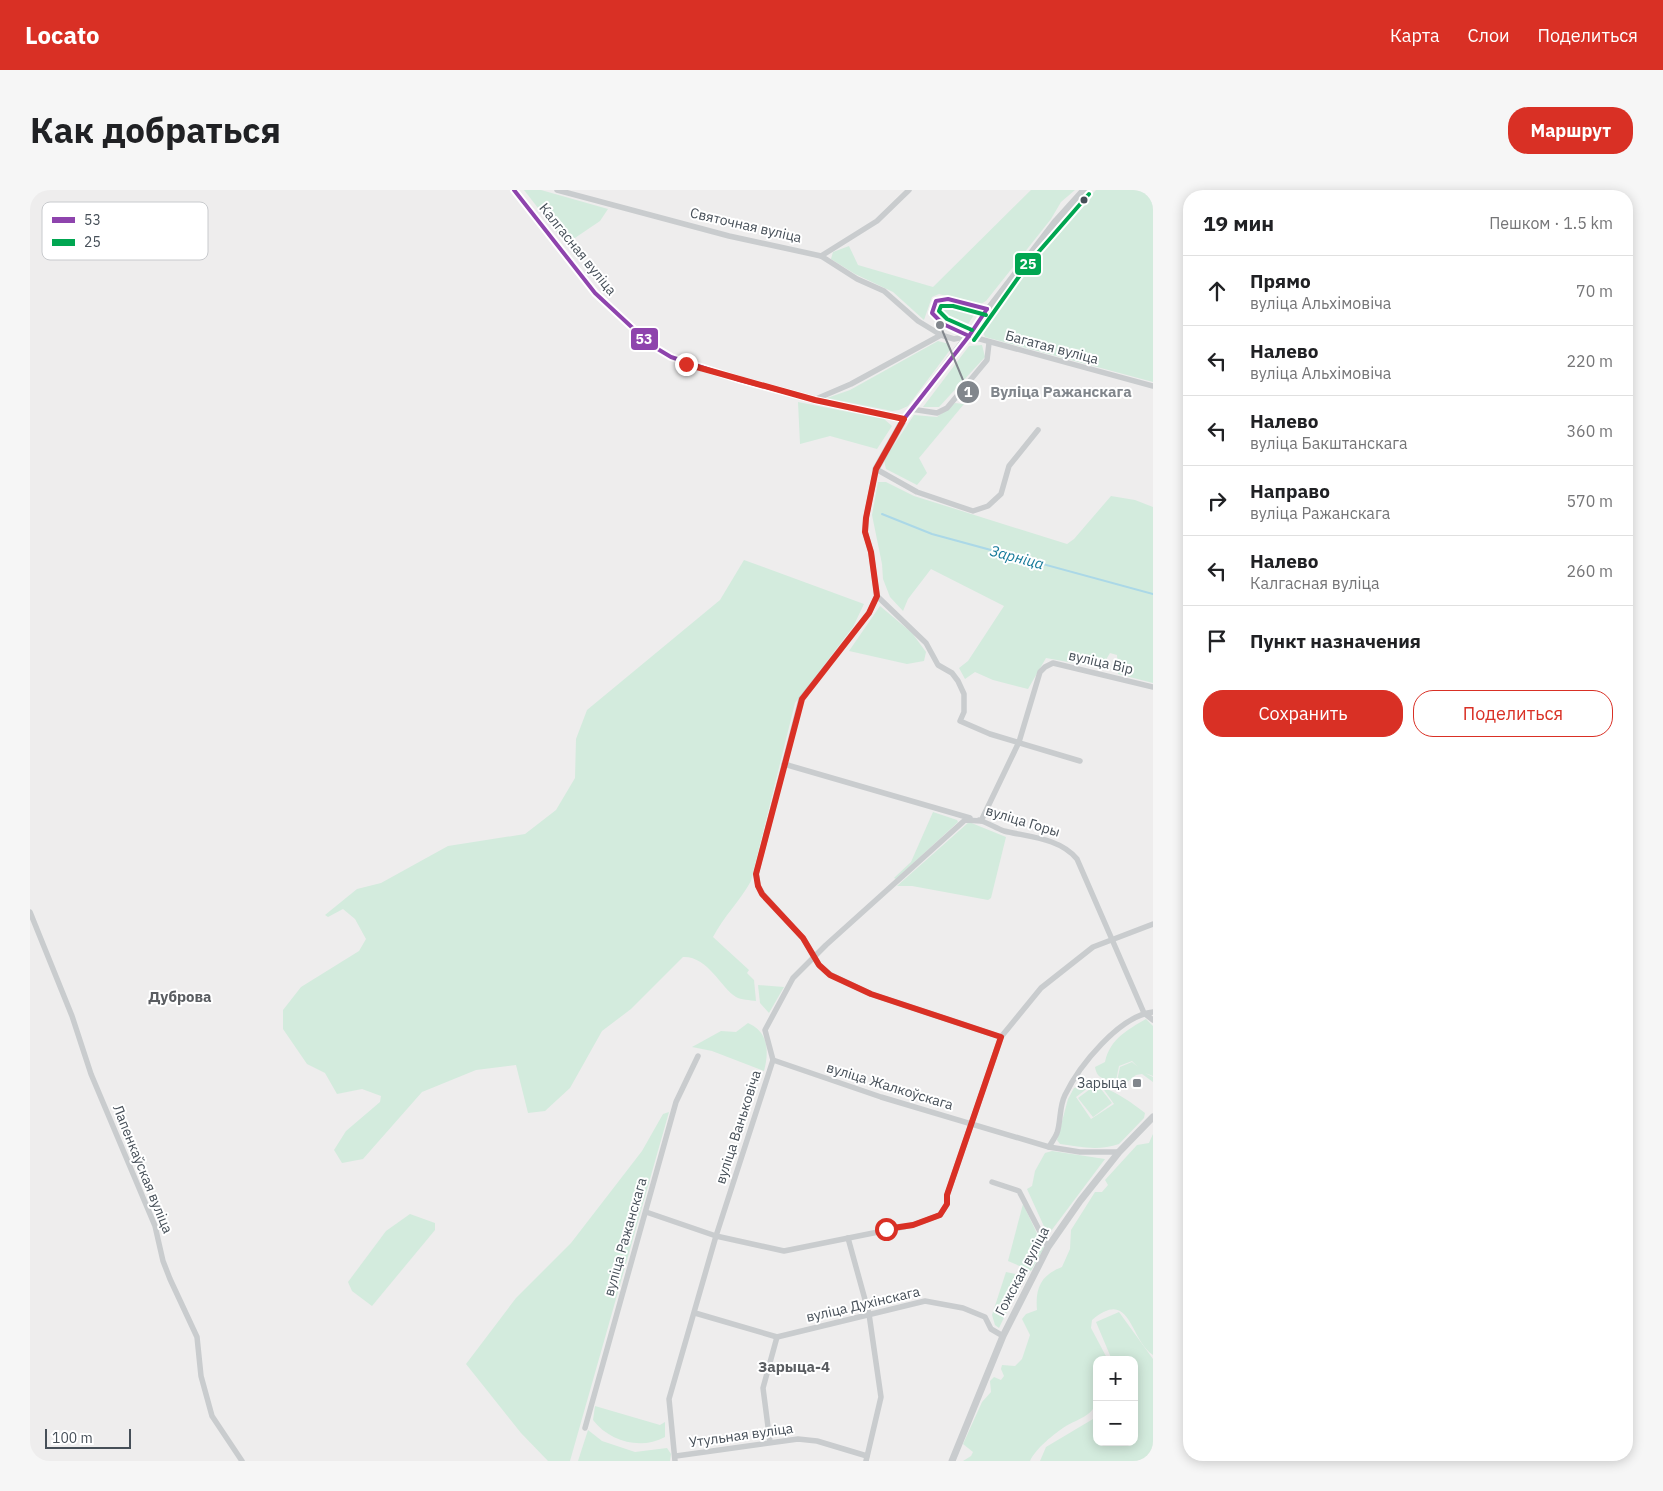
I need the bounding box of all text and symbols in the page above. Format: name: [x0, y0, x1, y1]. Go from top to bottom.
text: Locato: [25, 19, 100, 51]
text: Карта: [1390, 24, 1440, 47]
text: Слои: [1468, 24, 1510, 47]
text: Поделиться: [1538, 24, 1638, 47]
text: Как добраться: [30, 107, 281, 153]
button: Маршрут: [1508, 107, 1633, 154]
unlabelled marker: [1079, 195, 1089, 205]
street label: Калгасная вуліца: [535, 199, 621, 299]
legend: [42, 202, 208, 260]
street label: Святочная вуліца: [688, 203, 804, 247]
text: 19 мин: [1203, 209, 1274, 237]
text: 53: [84, 211, 101, 229]
text: Пешком · 1.5 km: [1489, 213, 1613, 233]
text: 25: [84, 233, 101, 251]
line badge: 25: [1014, 252, 1042, 276]
text: 25: [1020, 255, 1036, 273]
text: Прямо: [1250, 269, 1311, 293]
icon: ahead: [1203, 277, 1231, 305]
text: 70 m: [1576, 281, 1613, 301]
text: вуліца Альхімовіча: [1250, 293, 1391, 313]
street label: Багатая вуліца: [1003, 326, 1101, 368]
line badge: 53: [630, 327, 659, 351]
text: 53: [636, 330, 652, 348]
text: Налево: [1250, 339, 1319, 363]
icon: left: [1203, 347, 1231, 375]
text: 220 m: [1566, 351, 1613, 371]
route end: [675, 353, 698, 376]
text: вуліца Альхімовіча: [1250, 363, 1391, 383]
callout: Вуліца Ражанскага: [956, 377, 1142, 407]
text: 1: [963, 382, 973, 401]
text: Вуліца Ражанскага: [990, 382, 1132, 401]
text: Налево: [1250, 409, 1319, 433]
icon: left: [1203, 417, 1231, 445]
text: 360 m: [1566, 421, 1613, 441]
text: вуліца Бакштанскага: [1250, 433, 1408, 453]
text: Направо: [1250, 479, 1330, 503]
icon: right: [1203, 487, 1231, 515]
text: 570 m: [1566, 491, 1613, 511]
text: вуліца Ражанскага: [1250, 503, 1390, 523]
water label: Зарніца: [988, 541, 1046, 573]
text: Налево: [1250, 549, 1319, 573]
icon: left: [1203, 557, 1231, 585]
text: 260 m: [1566, 561, 1613, 581]
text: Калгасная вуліца: [1250, 573, 1380, 593]
icon: arrive: [1203, 627, 1231, 655]
text: Пункт назначения: [1250, 629, 1421, 653]
street label: вуліца Вір: [1067, 646, 1135, 678]
button: Сохранить: [1203, 690, 1403, 737]
button: Поделиться: [1413, 690, 1613, 737]
street label: вуліца Горы: [984, 801, 1062, 841]
district label: Дуброва: [148, 987, 212, 1006]
street label: вуліца Жалкоўскага: [824, 1058, 956, 1114]
street label: вуліца Ваньковіча: [711, 1067, 765, 1186]
place label: Зарыца: [1077, 1074, 1128, 1092]
marker: Зарыца: [1131, 1077, 1143, 1089]
street label: Лапенкаўская вуліца: [109, 1102, 177, 1237]
street label: вуліца Ражанскага: [599, 1175, 651, 1298]
route start: [875, 1218, 898, 1241]
street label: Гожская вуліца: [991, 1223, 1053, 1319]
street label: вуліца Духінскага: [804, 1282, 922, 1326]
map controls: [1093, 1356, 1138, 1446]
button: +: [1093, 1356, 1138, 1401]
district label: Зарыца-4: [758, 1357, 830, 1376]
button: −: [1093, 1401, 1138, 1446]
street label: Утульная вуліца: [688, 1419, 795, 1451]
scale bar: [45, 1426, 131, 1449]
text: 100 m: [52, 1429, 93, 1447]

